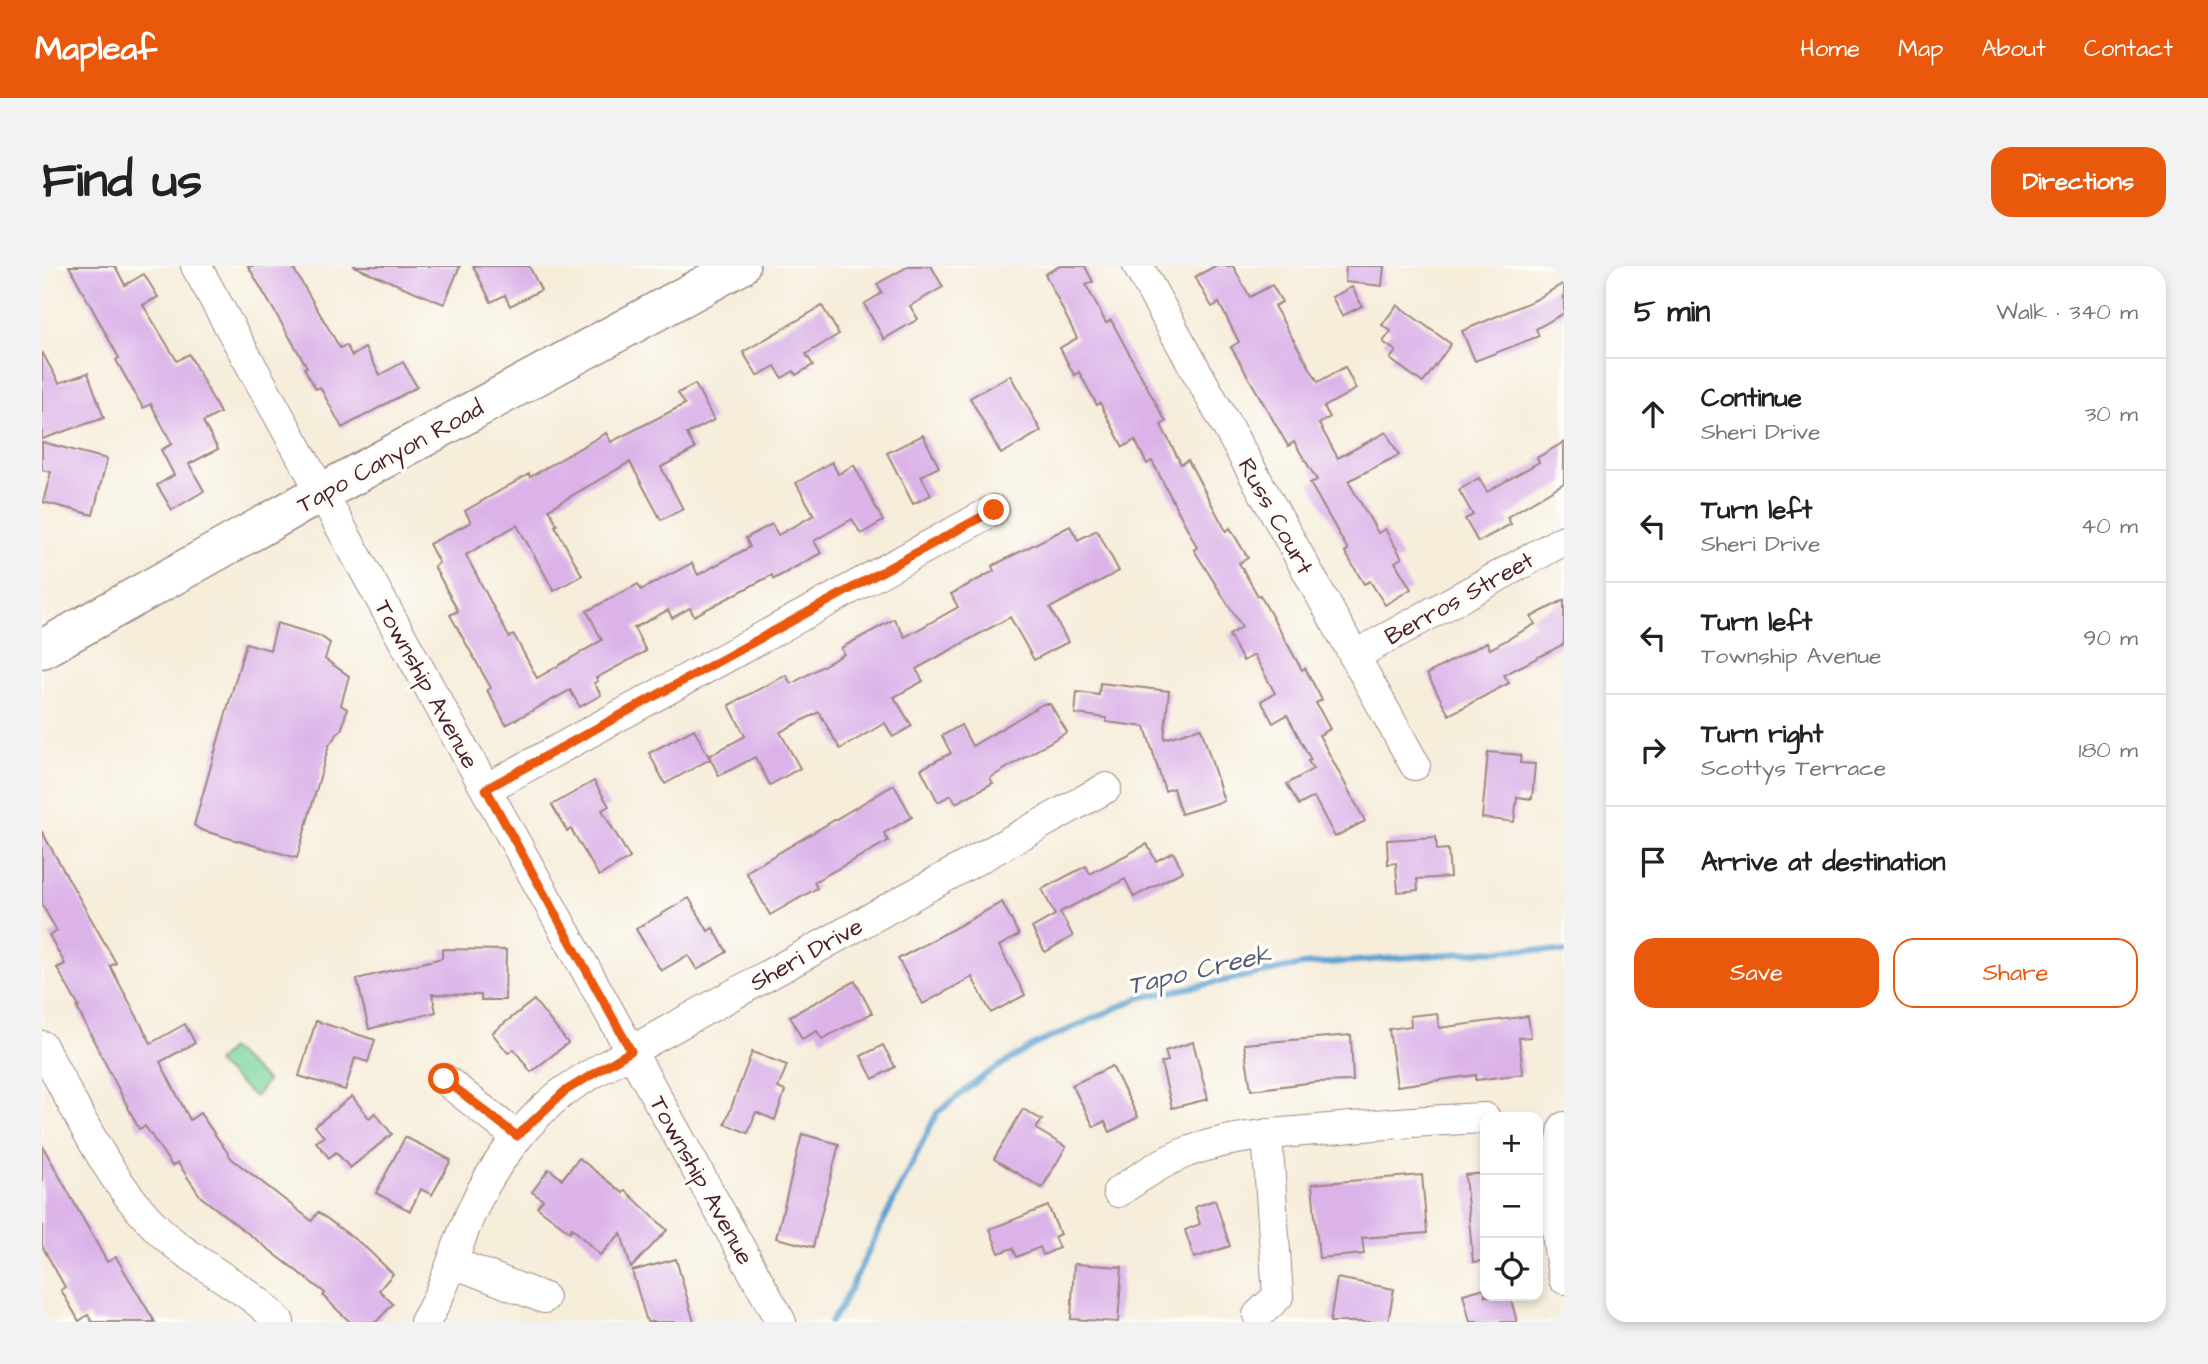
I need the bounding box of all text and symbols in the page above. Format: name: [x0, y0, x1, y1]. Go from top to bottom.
text: Mapleaf: [35, 26, 157, 72]
text: Home: [1800, 32, 1860, 66]
text: Map: [1898, 32, 1943, 66]
text: About: [1981, 32, 2046, 66]
text: Contact: [2084, 32, 2173, 66]
button: Directions: [1991, 147, 2166, 217]
text: Find us: [42, 148, 202, 216]
text: 5 min: [1634, 291, 1710, 333]
text: Walk · 340 m: [1996, 296, 2138, 328]
text: Continue: [1701, 380, 1802, 416]
street label: Tapo Canyon Road: [291, 392, 490, 523]
icon: ahead: [1634, 395, 1672, 433]
text: 30 m: [2085, 398, 2138, 430]
text: Sheri Drive: [1701, 416, 1820, 448]
street label: Russ Court: [1229, 452, 1321, 581]
text: Turn left: [1701, 492, 1812, 528]
route end: [978, 494, 1009, 525]
icon: left: [1634, 507, 1672, 545]
text: 40 m: [2081, 510, 2138, 542]
text: Sheri Drive: [1701, 528, 1820, 560]
street label: Berros Street: [1379, 544, 1540, 654]
street label: Township Avenue: [366, 594, 487, 775]
text: Turn left: [1701, 604, 1812, 640]
icon: left: [1634, 619, 1672, 657]
text: 90 m: [2083, 622, 2138, 654]
text: Township Avenue: [1701, 640, 1882, 672]
text: Turn right: [1701, 716, 1823, 752]
icon: right: [1634, 731, 1672, 769]
text: 180 m: [2079, 734, 2138, 766]
text: Scottys Terrace: [1701, 752, 1886, 784]
icon: arrive: [1634, 843, 1672, 881]
text: Arrive at destination: [1701, 844, 1946, 880]
street label: Sheri Drive: [744, 910, 869, 1000]
water label: Tapo Creek: [1124, 936, 1275, 1004]
button: Save: [1634, 938, 1879, 1008]
button: Share: [1893, 938, 2138, 1008]
route start: [428, 1063, 459, 1094]
street label: Township Avenue: [641, 1090, 762, 1271]
map controls: [1480, 1112, 1543, 1301]
button: +: [1480, 1112, 1543, 1175]
button: −: [1480, 1175, 1543, 1238]
button: locate: [1480, 1238, 1543, 1301]

